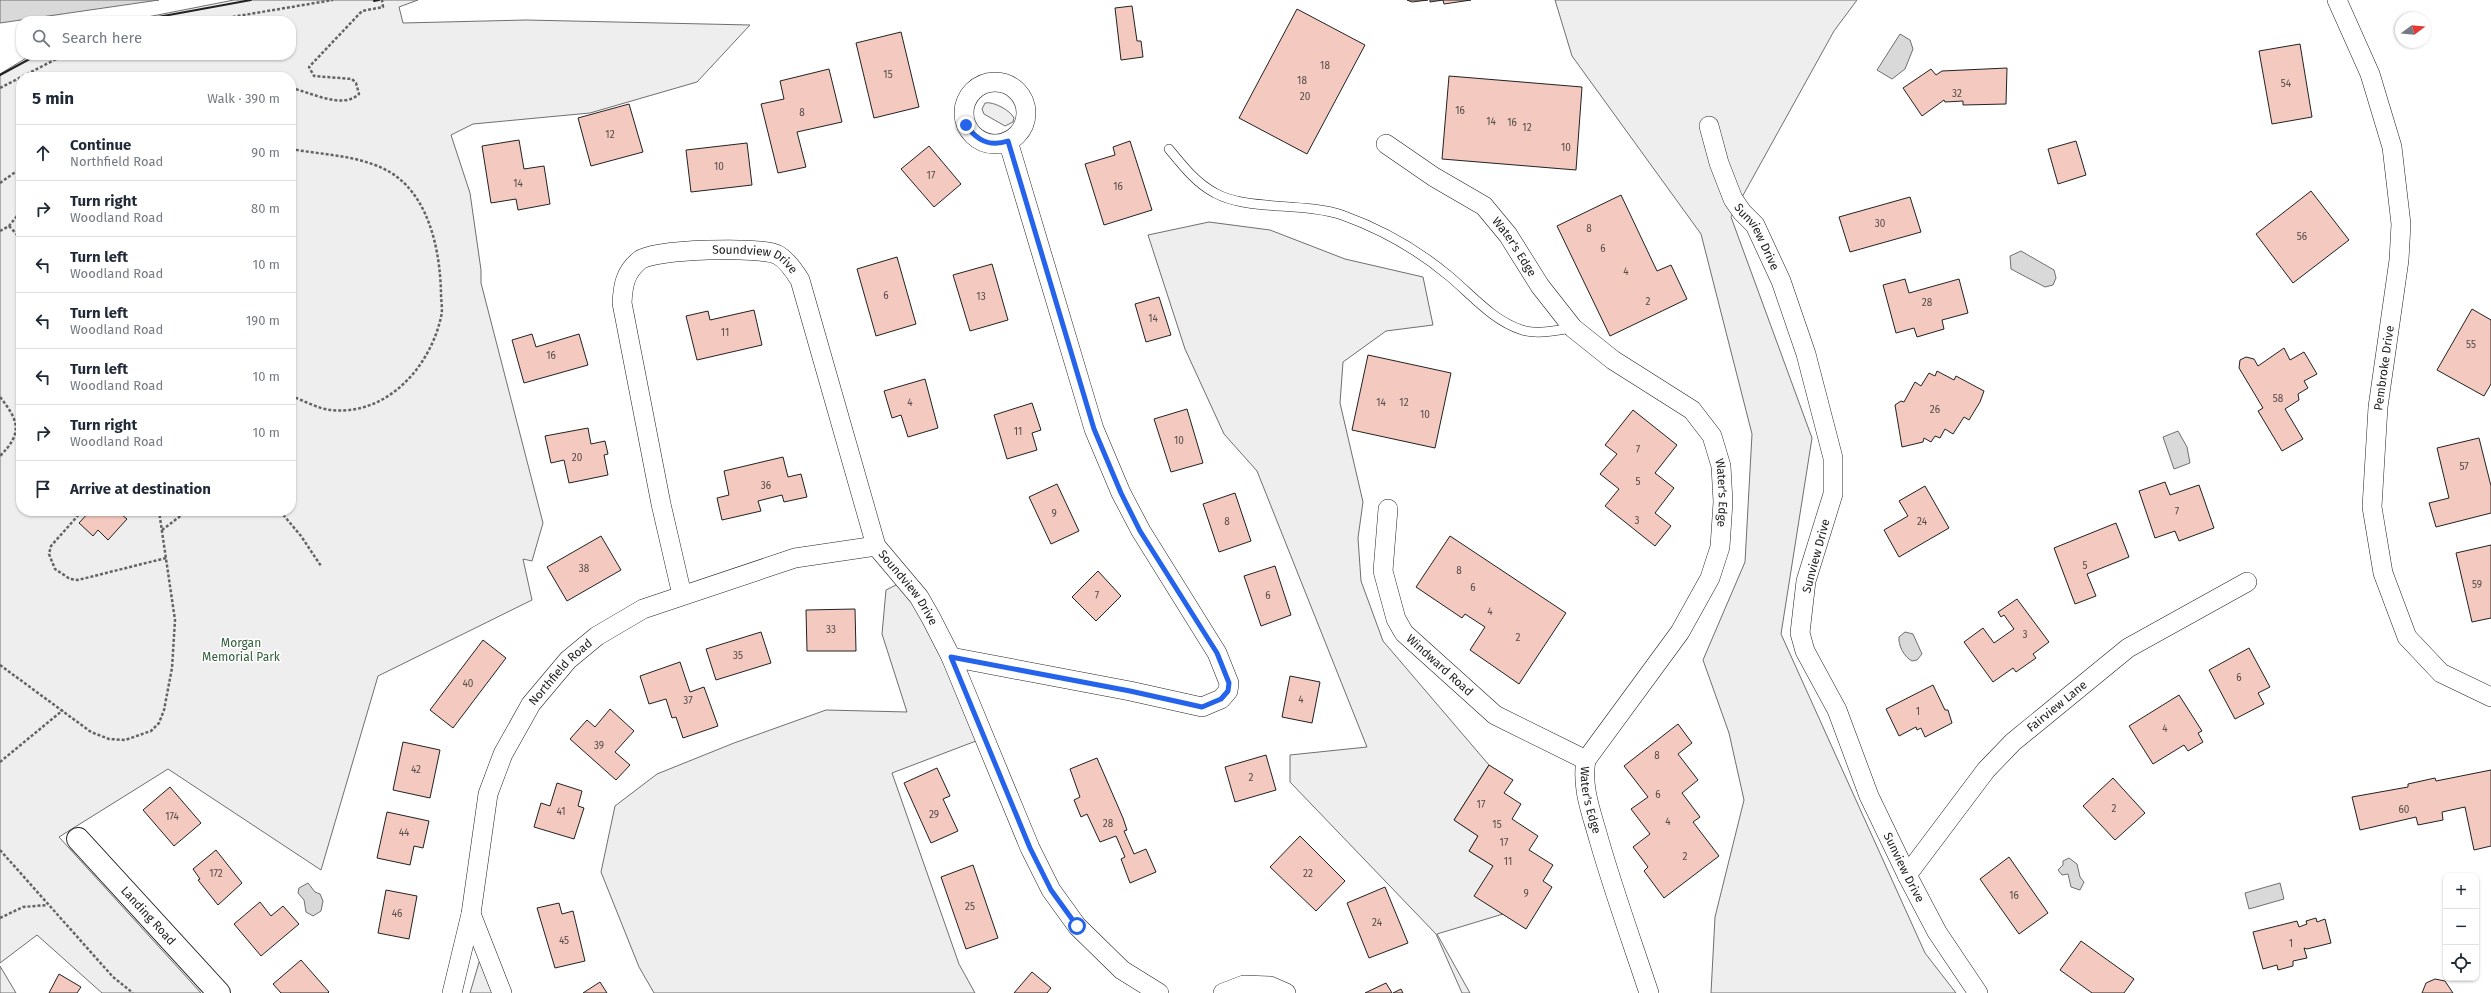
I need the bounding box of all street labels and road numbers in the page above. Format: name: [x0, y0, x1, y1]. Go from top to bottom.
street label: Sunview Drive: [1731, 201, 1782, 272]
street label: Water's Edge: [1489, 214, 1539, 279]
street label: Soundview Drive: [712, 243, 800, 276]
street label: Pembroke Drive: [2371, 325, 2397, 411]
street label: Water's Edge: [1712, 457, 1730, 528]
street label: Sunview Drive: [1799, 517, 1833, 595]
street label: Soundview Drive: [875, 547, 940, 627]
street label: Windward Road: [1403, 631, 1476, 699]
street label: Northfield Road: [526, 636, 595, 708]
street label: Fairview Lane: [2024, 677, 2090, 735]
street label: Water's Edge: [1578, 766, 1604, 835]
street label: Sunview Drive: [1881, 830, 1927, 905]
street label: Landing Road: [118, 884, 178, 948]

